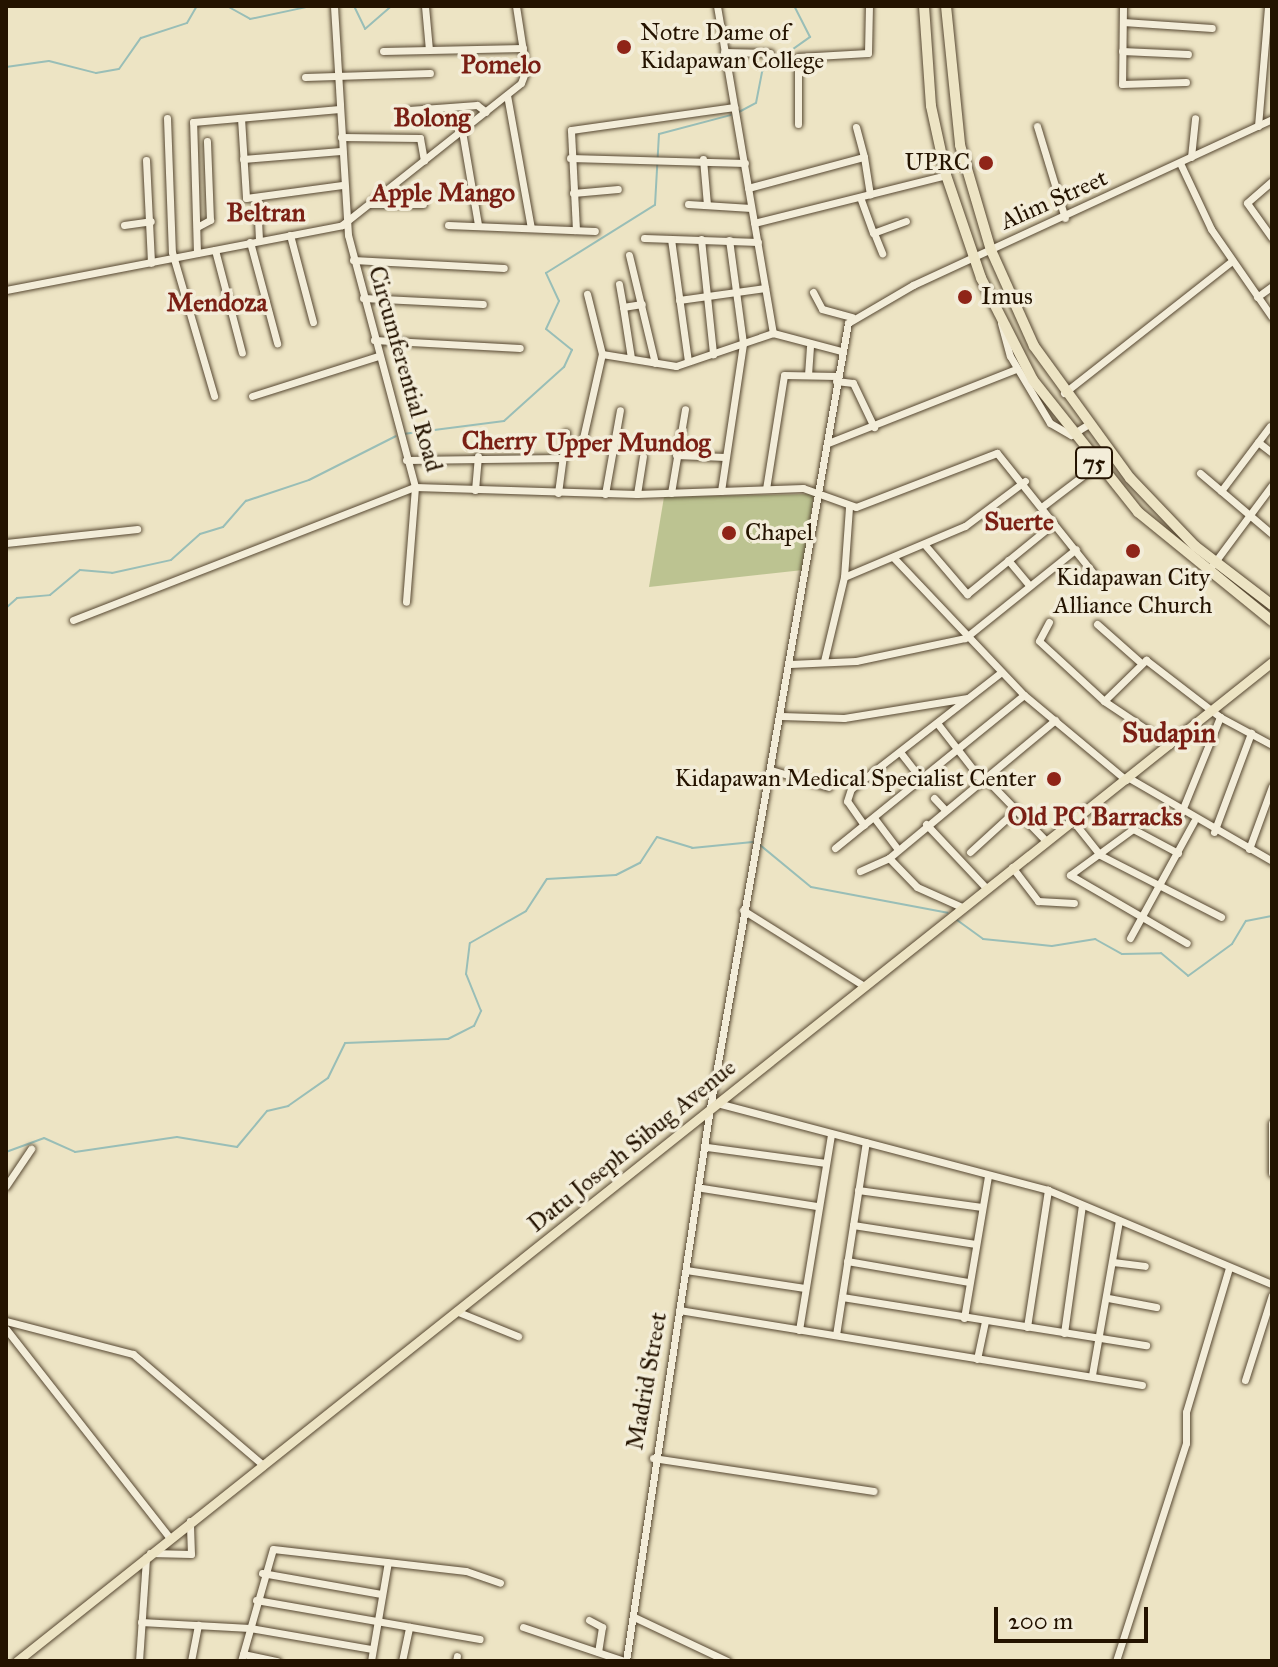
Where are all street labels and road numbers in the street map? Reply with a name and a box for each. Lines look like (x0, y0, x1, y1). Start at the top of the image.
street label: Alim Street (996, 164, 1112, 236)
street label: Circumferential Road (362, 263, 448, 475)
road number: 75 (1074, 445, 1114, 481)
street label: Datu Joseph Sibug Avenue (522, 1053, 742, 1239)
street label: Madrid Street (621, 1310, 673, 1452)

